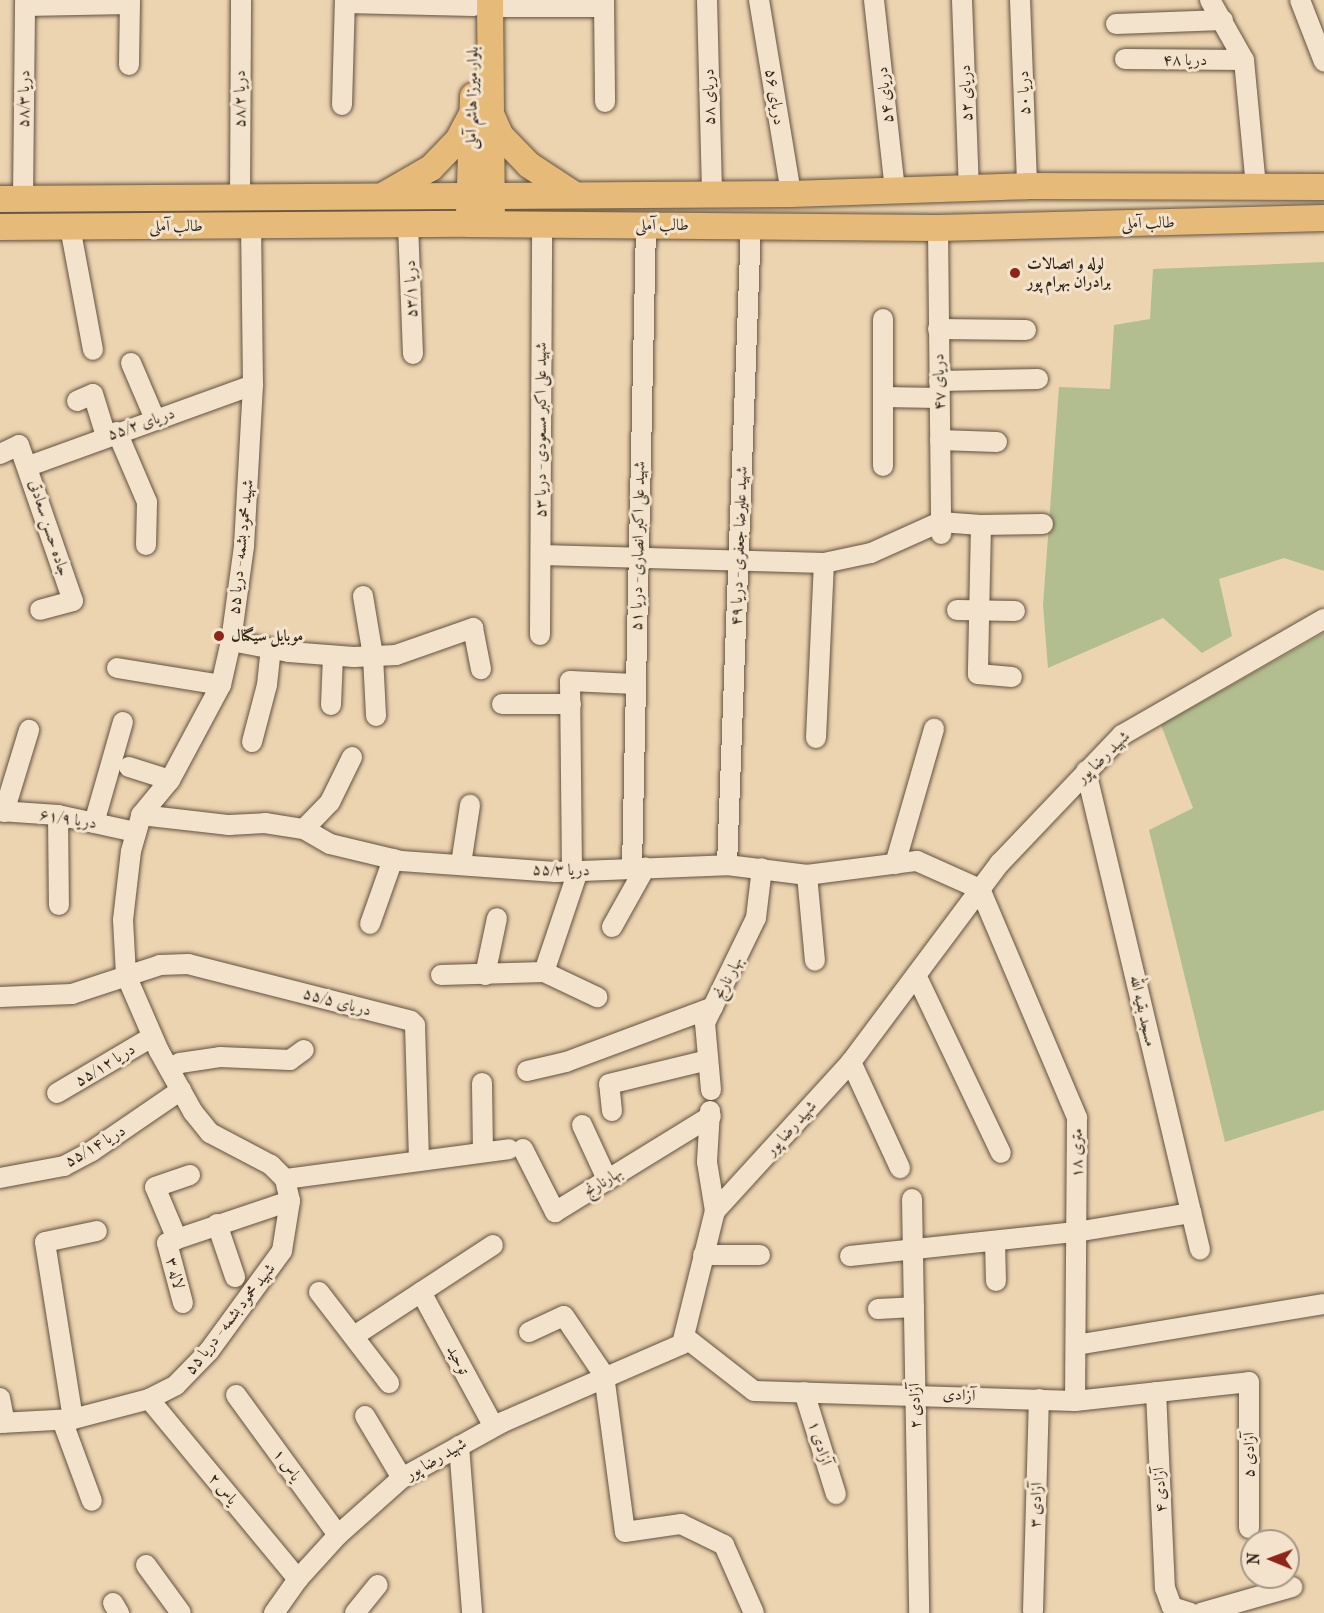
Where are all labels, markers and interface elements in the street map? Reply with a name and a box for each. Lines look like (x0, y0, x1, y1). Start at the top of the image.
street label: بلوار میرزا هاشم آملی (462, 46, 482, 150)
street label: دریا ۴۸ (1163, 50, 1207, 70)
street label: دریای ۵۲ (955, 64, 977, 122)
street label: دریای ۵۴ (872, 66, 898, 124)
street label: دریای ۵۶ (761, 68, 789, 126)
street label: دریای ۵۸ (699, 69, 719, 125)
street label: دریا ۵۸/۳ (14, 70, 34, 128)
street label: دریا ۵۸/۲ (230, 70, 250, 128)
street label: دریا ۵۰ (1014, 70, 1034, 116)
street label: طالب آملی (1121, 213, 1175, 233)
street label: طالب آملی (635, 215, 689, 235)
street label: طالب آملی (149, 216, 203, 236)
place label: لوله و اتصالات برادران بهرام پور (1027, 254, 1111, 292)
street label: دریا ۵۳/۱ (400, 260, 422, 318)
marker: لوله و اتصالات برادران بهرام پور (1008, 266, 1022, 280)
street label: شهید علی اکبر مسعودی - دریا ۵۳ (531, 342, 551, 518)
street label: دریای ۴۷ (929, 354, 949, 410)
street label: دریای ۵۵/۲ (105, 404, 177, 444)
street label: شهید علی اکبر انصاری - دریا ۵۱ (627, 461, 649, 631)
street label: شهید علیرضا جعفری - دریا ۴۹ (727, 466, 751, 626)
street label: جاده حسن سعادتی (24, 477, 74, 579)
street label: شهید محمود بشمه - دریا ۵۵ (224, 478, 258, 616)
place label: موبایل سیگنال (231, 626, 303, 646)
marker: موبایل سیگنال (212, 629, 226, 643)
street label: شهید رضا پور (1072, 727, 1134, 787)
street label: دریا ۶۱/۹ (38, 805, 98, 833)
street label: دریا ۵۵/۳ (532, 860, 590, 880)
street label: بهار نارنج (709, 953, 747, 1003)
street label: مسجد بقیه الله (1125, 973, 1161, 1049)
street label: دریای ۵۵/۵ (301, 984, 373, 1020)
street label: دریا ۵۵/۱۲ (71, 1040, 139, 1090)
street label: شهید رضا پور (761, 1097, 821, 1159)
street label: دریا ۵۵/۱۴ (61, 1121, 129, 1171)
street label: ۱۸ متری (1067, 1128, 1087, 1178)
street label: بهارنارنج (580, 1163, 626, 1201)
street label: لاله ۳ (162, 1255, 188, 1291)
street label: شهید محمود بشمه - دریا ۵۵ (181, 1260, 279, 1378)
street label: توحید (442, 1342, 474, 1378)
street label: آزادی ۲ (905, 1383, 925, 1429)
street label: آزادی (942, 1385, 976, 1405)
street label: آزادی ۱ (804, 1418, 836, 1468)
street label: آزادی ۵ (1239, 1432, 1259, 1478)
street label: شهید رضا پور (402, 1434, 470, 1484)
street label: یاس ۱ (269, 1445, 305, 1485)
street label: آزادی ۴ (1149, 1467, 1171, 1513)
street label: یاس ۲ (204, 1469, 242, 1509)
street label: آزادی ۳ (1026, 1482, 1046, 1528)
north arrow (1240, 1529, 1300, 1589)
text: N (1244, 1552, 1263, 1565)

